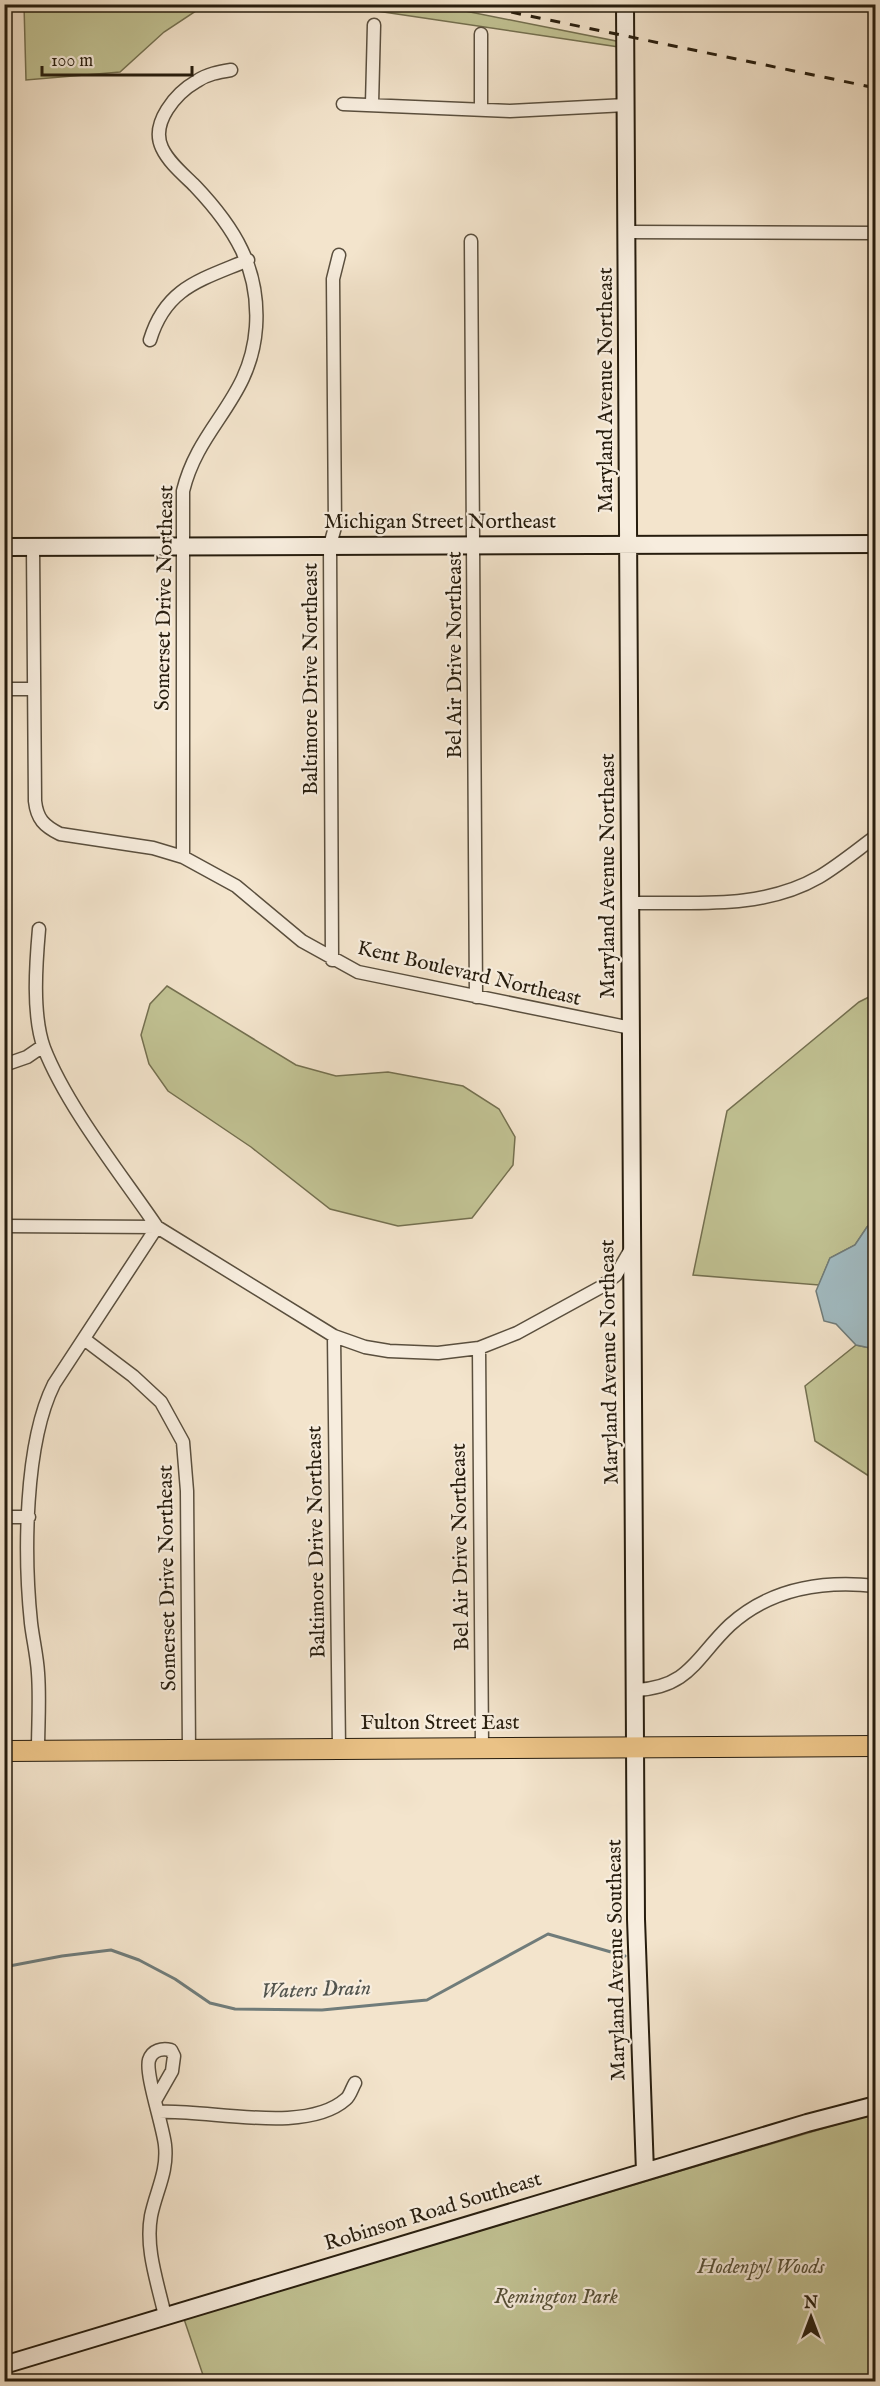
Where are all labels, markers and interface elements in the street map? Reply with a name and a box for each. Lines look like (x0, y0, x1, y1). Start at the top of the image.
scale bar (42, 39, 192, 77)
text: 100 m (51, 50, 93, 73)
street label: Maryland Avenue Northeast (593, 267, 620, 513)
street label: Somerset Drive Northeast (150, 485, 180, 711)
street label: Michigan Street Northeast (324, 509, 556, 536)
street label: Bel Air Drive Northeast (442, 551, 469, 759)
street label: Baltimore Drive Northeast (298, 563, 325, 795)
street label: Maryland Avenue Northeast (595, 753, 622, 999)
street label: Kent Boulevard Northeast (354, 935, 584, 1013)
street label: Maryland Avenue Northeast (594, 1239, 626, 1485)
street label: Baltimore Drive Northeast (301, 1426, 333, 1658)
street label: Bel Air Drive Northeast (446, 1443, 476, 1651)
street label: Somerset Drive Northeast (153, 1465, 183, 1691)
street label: Fulton Street East (361, 1710, 520, 1737)
street label: Maryland Avenue Southeast (601, 1839, 633, 2081)
water label: Waters Drain (260, 1974, 372, 2006)
street label: Robinson Road Southeast (321, 2166, 545, 2258)
park label: Hodenpyl Woods (697, 2254, 825, 2281)
park label: Remington Park (494, 2284, 618, 2311)
north arrow (781, 2287, 841, 2347)
text: N (803, 2294, 818, 2314)

